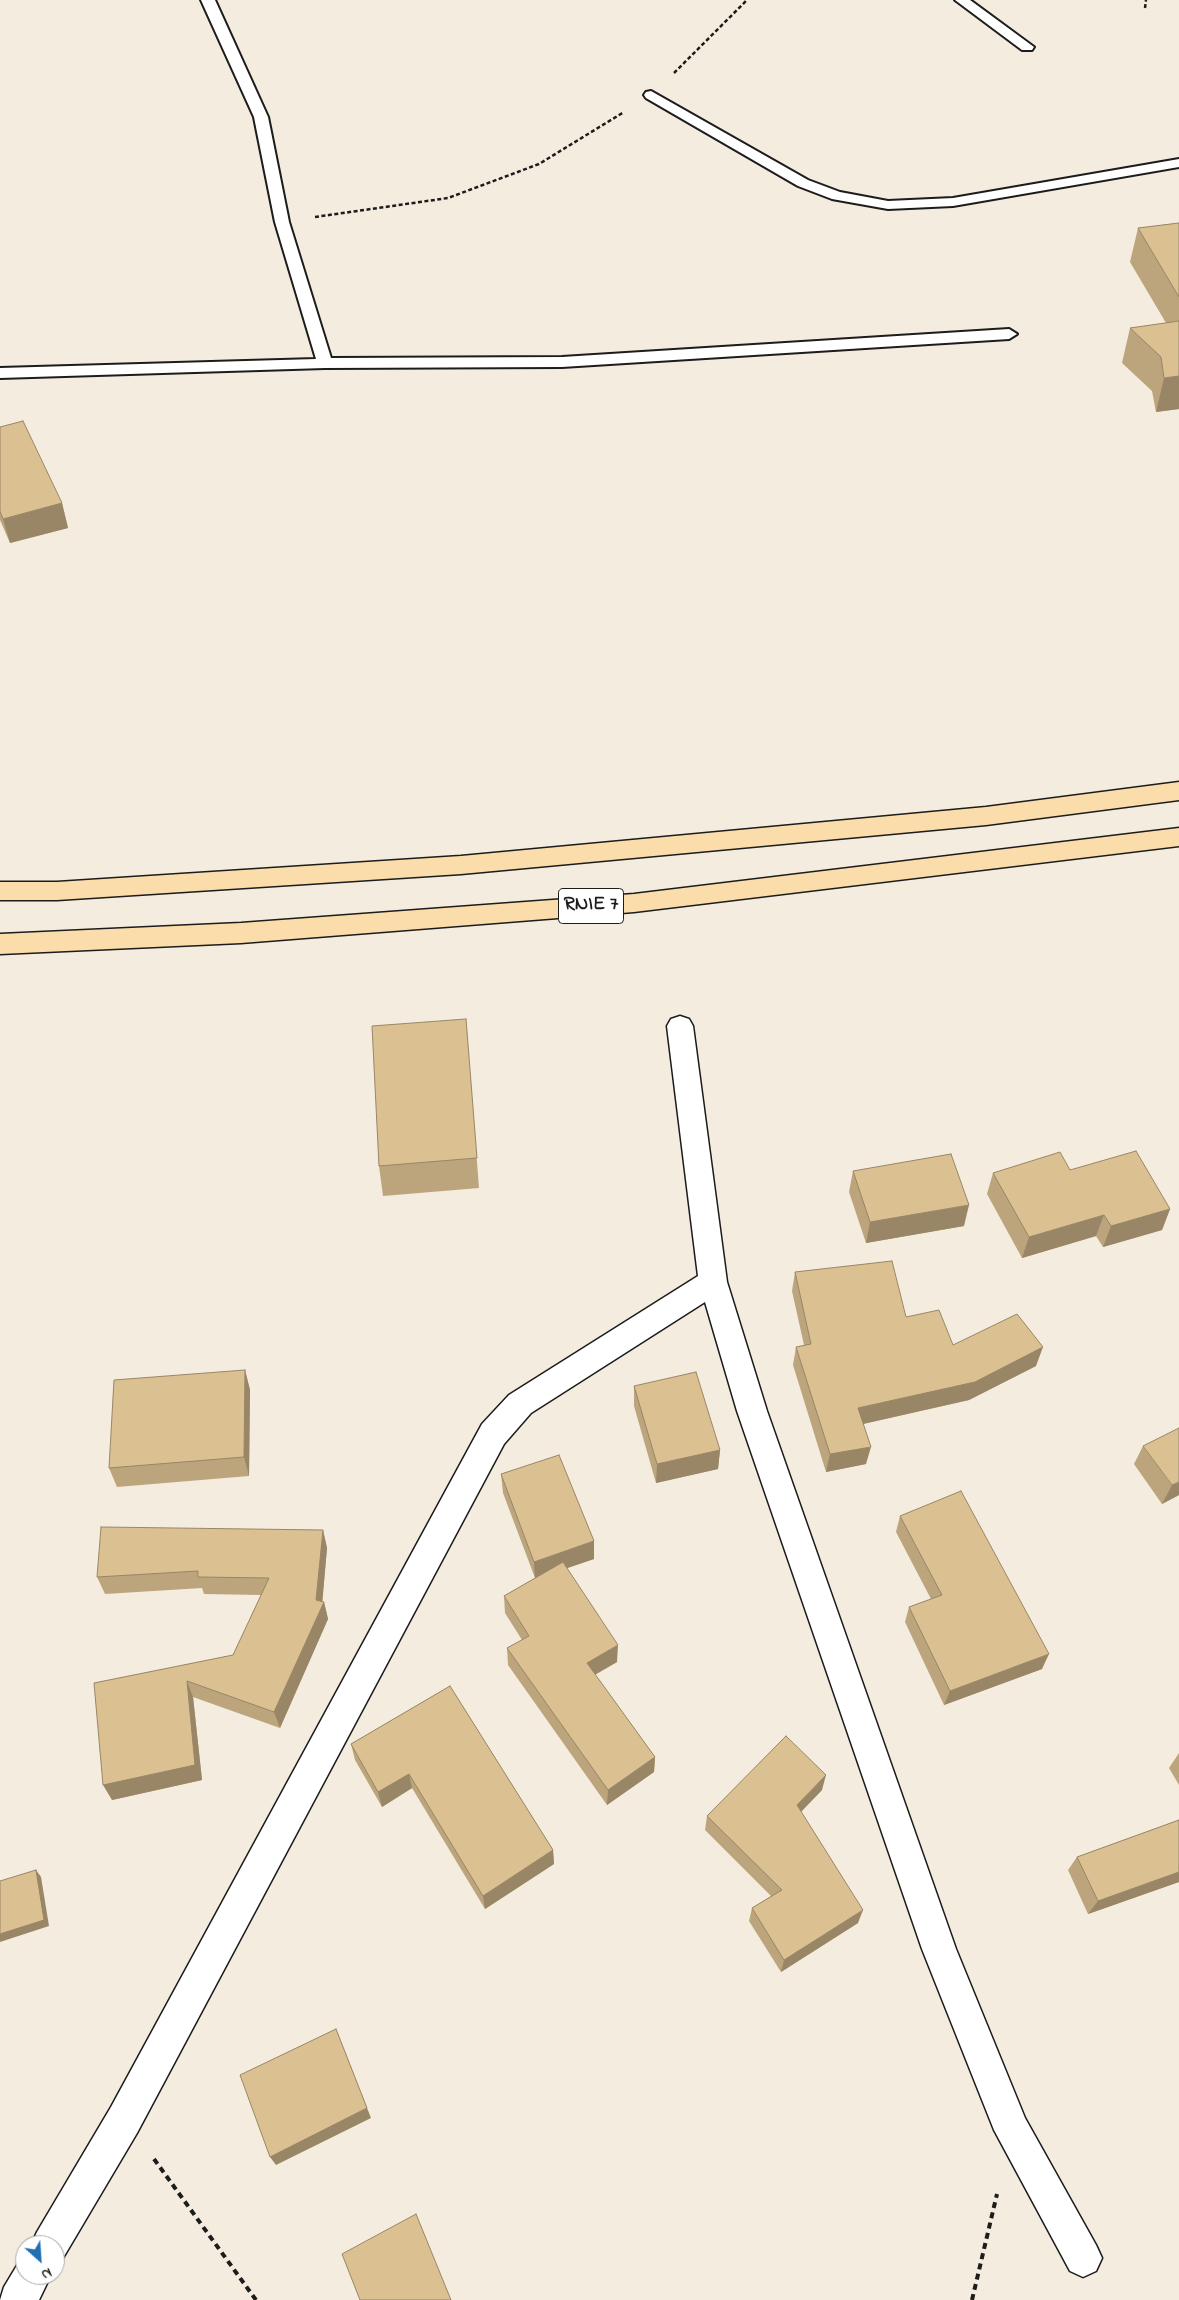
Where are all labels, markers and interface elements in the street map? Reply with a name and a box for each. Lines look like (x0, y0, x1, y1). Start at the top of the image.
road number: RNIE 7 (558, 888, 624, 924)
north arrow (15, 2235, 65, 2285)
text: N (38, 2262, 55, 2285)

